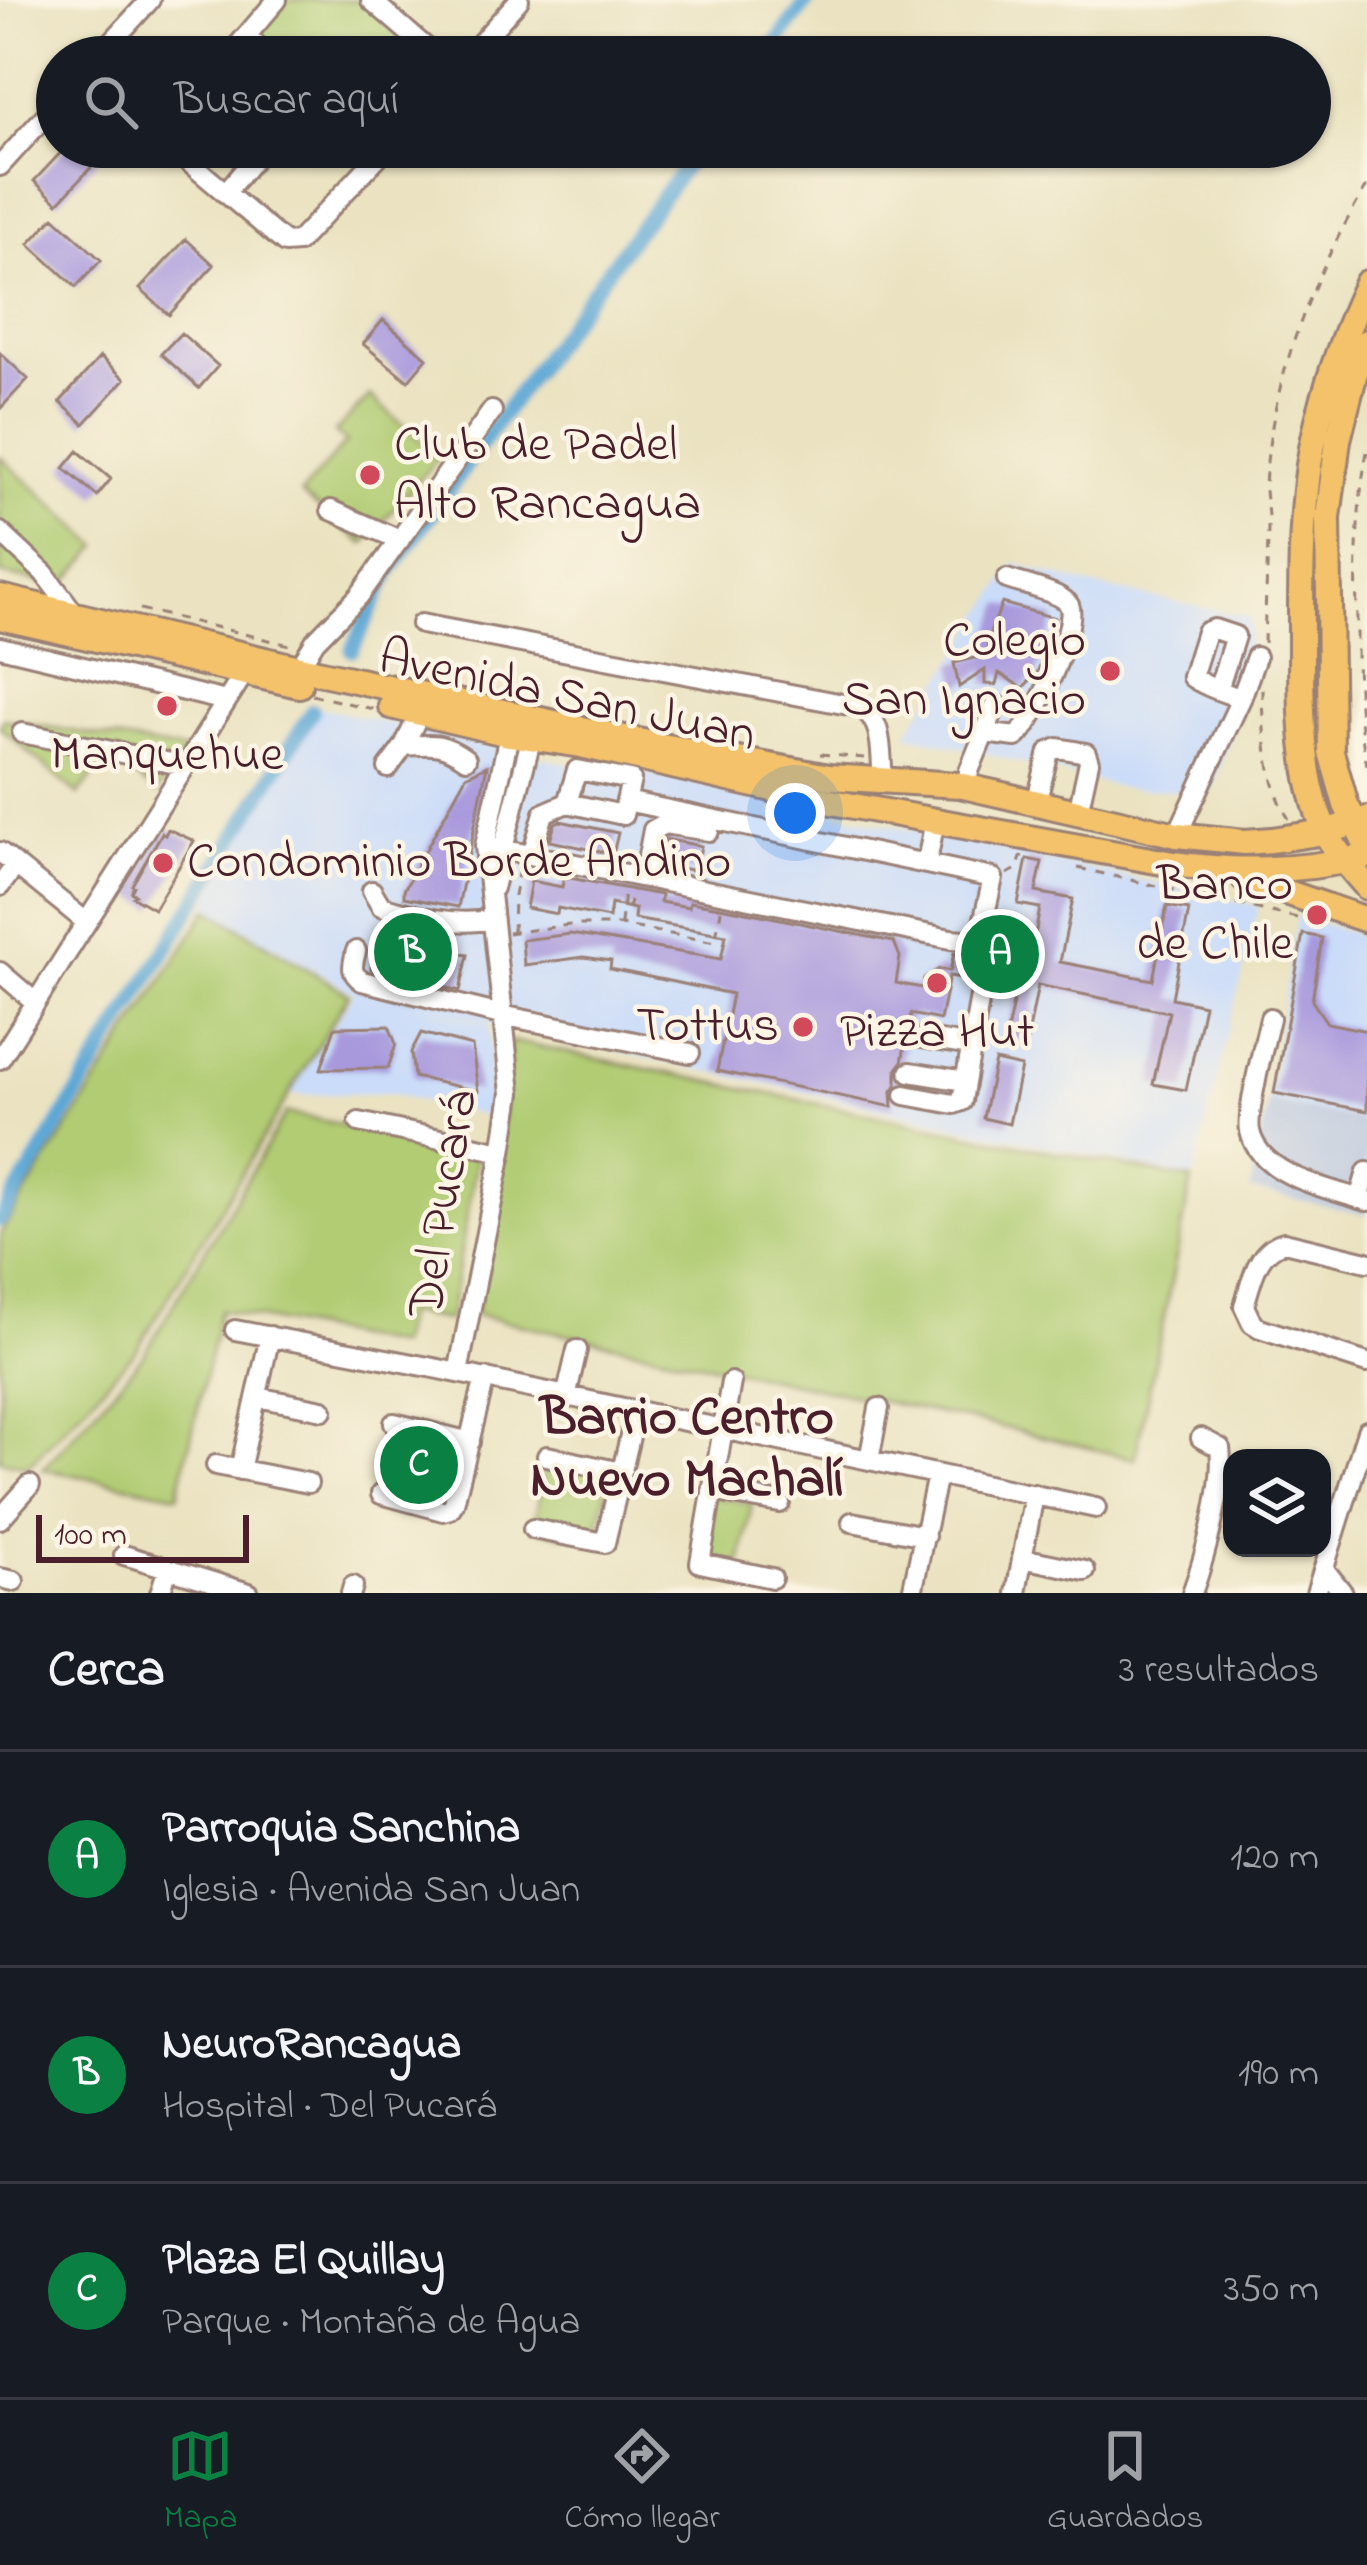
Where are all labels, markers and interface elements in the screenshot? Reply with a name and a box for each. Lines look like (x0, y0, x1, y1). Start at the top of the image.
search box (36, 36, 1331, 168)
icon: search (78, 69, 144, 135)
text: Buscar aquí (174, 69, 399, 135)
place label: Club de Padel Alto Rancagua (394, 409, 701, 543)
marker: Club de Padel Alto Rancagua (357, 462, 383, 488)
place label: Colegio San Ignacio (842, 605, 1086, 739)
street label: Avenida San Juan (372, 621, 762, 775)
marker: Colegio San Ignacio (1097, 658, 1123, 684)
marker: Manquehue (154, 693, 180, 719)
place label: Manquehue (51, 719, 284, 794)
your location (765, 783, 825, 843)
place label: Condominio Borde Andino (187, 826, 731, 901)
place label: Banco de Chile (1136, 849, 1293, 983)
marker: Condominio Borde Andino (150, 850, 176, 876)
marker: Banco de Chile (1304, 902, 1330, 928)
pin: B (374, 907, 452, 997)
pin: A (961, 909, 1039, 999)
marker: Pizza Hut (924, 970, 950, 996)
place label: Tottus (636, 990, 779, 1065)
place label: Pizza Hut (840, 996, 1034, 1071)
marker: Tottus (790, 1014, 816, 1040)
street label: Del Pucará (390, 1085, 500, 1325)
district label: Barrio Centro Nuevo Machalí (530, 1381, 844, 1521)
pin: C (380, 1420, 458, 1510)
map controls (1223, 1449, 1331, 1557)
button: layers (1223, 1449, 1331, 1557)
scale bar (36, 1509, 249, 1562)
text: 100 m (54, 1512, 127, 1560)
text: Cerca (48, 1634, 165, 1709)
text: 3 resultados (1119, 1643, 1319, 1700)
text: Parroquia Sanchina (162, 1797, 520, 1863)
text: A (75, 1830, 99, 1887)
text: 120 m (1230, 1830, 1319, 1887)
text: Iglesia · Avenida San Juan (162, 1863, 580, 1920)
text: NeuroRancagua (162, 2013, 461, 2079)
text: B (74, 2046, 100, 2103)
text: 190 m (1238, 2046, 1319, 2103)
text: Hospital · Del Pucará (162, 2079, 497, 2136)
text: Plaza El Quillay (162, 2229, 445, 2295)
text: C (76, 2262, 98, 2319)
text: 350 m (1224, 2262, 1319, 2319)
text: Parque · Montaña de Agua (162, 2295, 580, 2352)
tab: Mapa (164, 2423, 237, 2543)
tab: Cómo llegar (565, 2423, 720, 2543)
tab: Guardados (1047, 2423, 1203, 2543)

